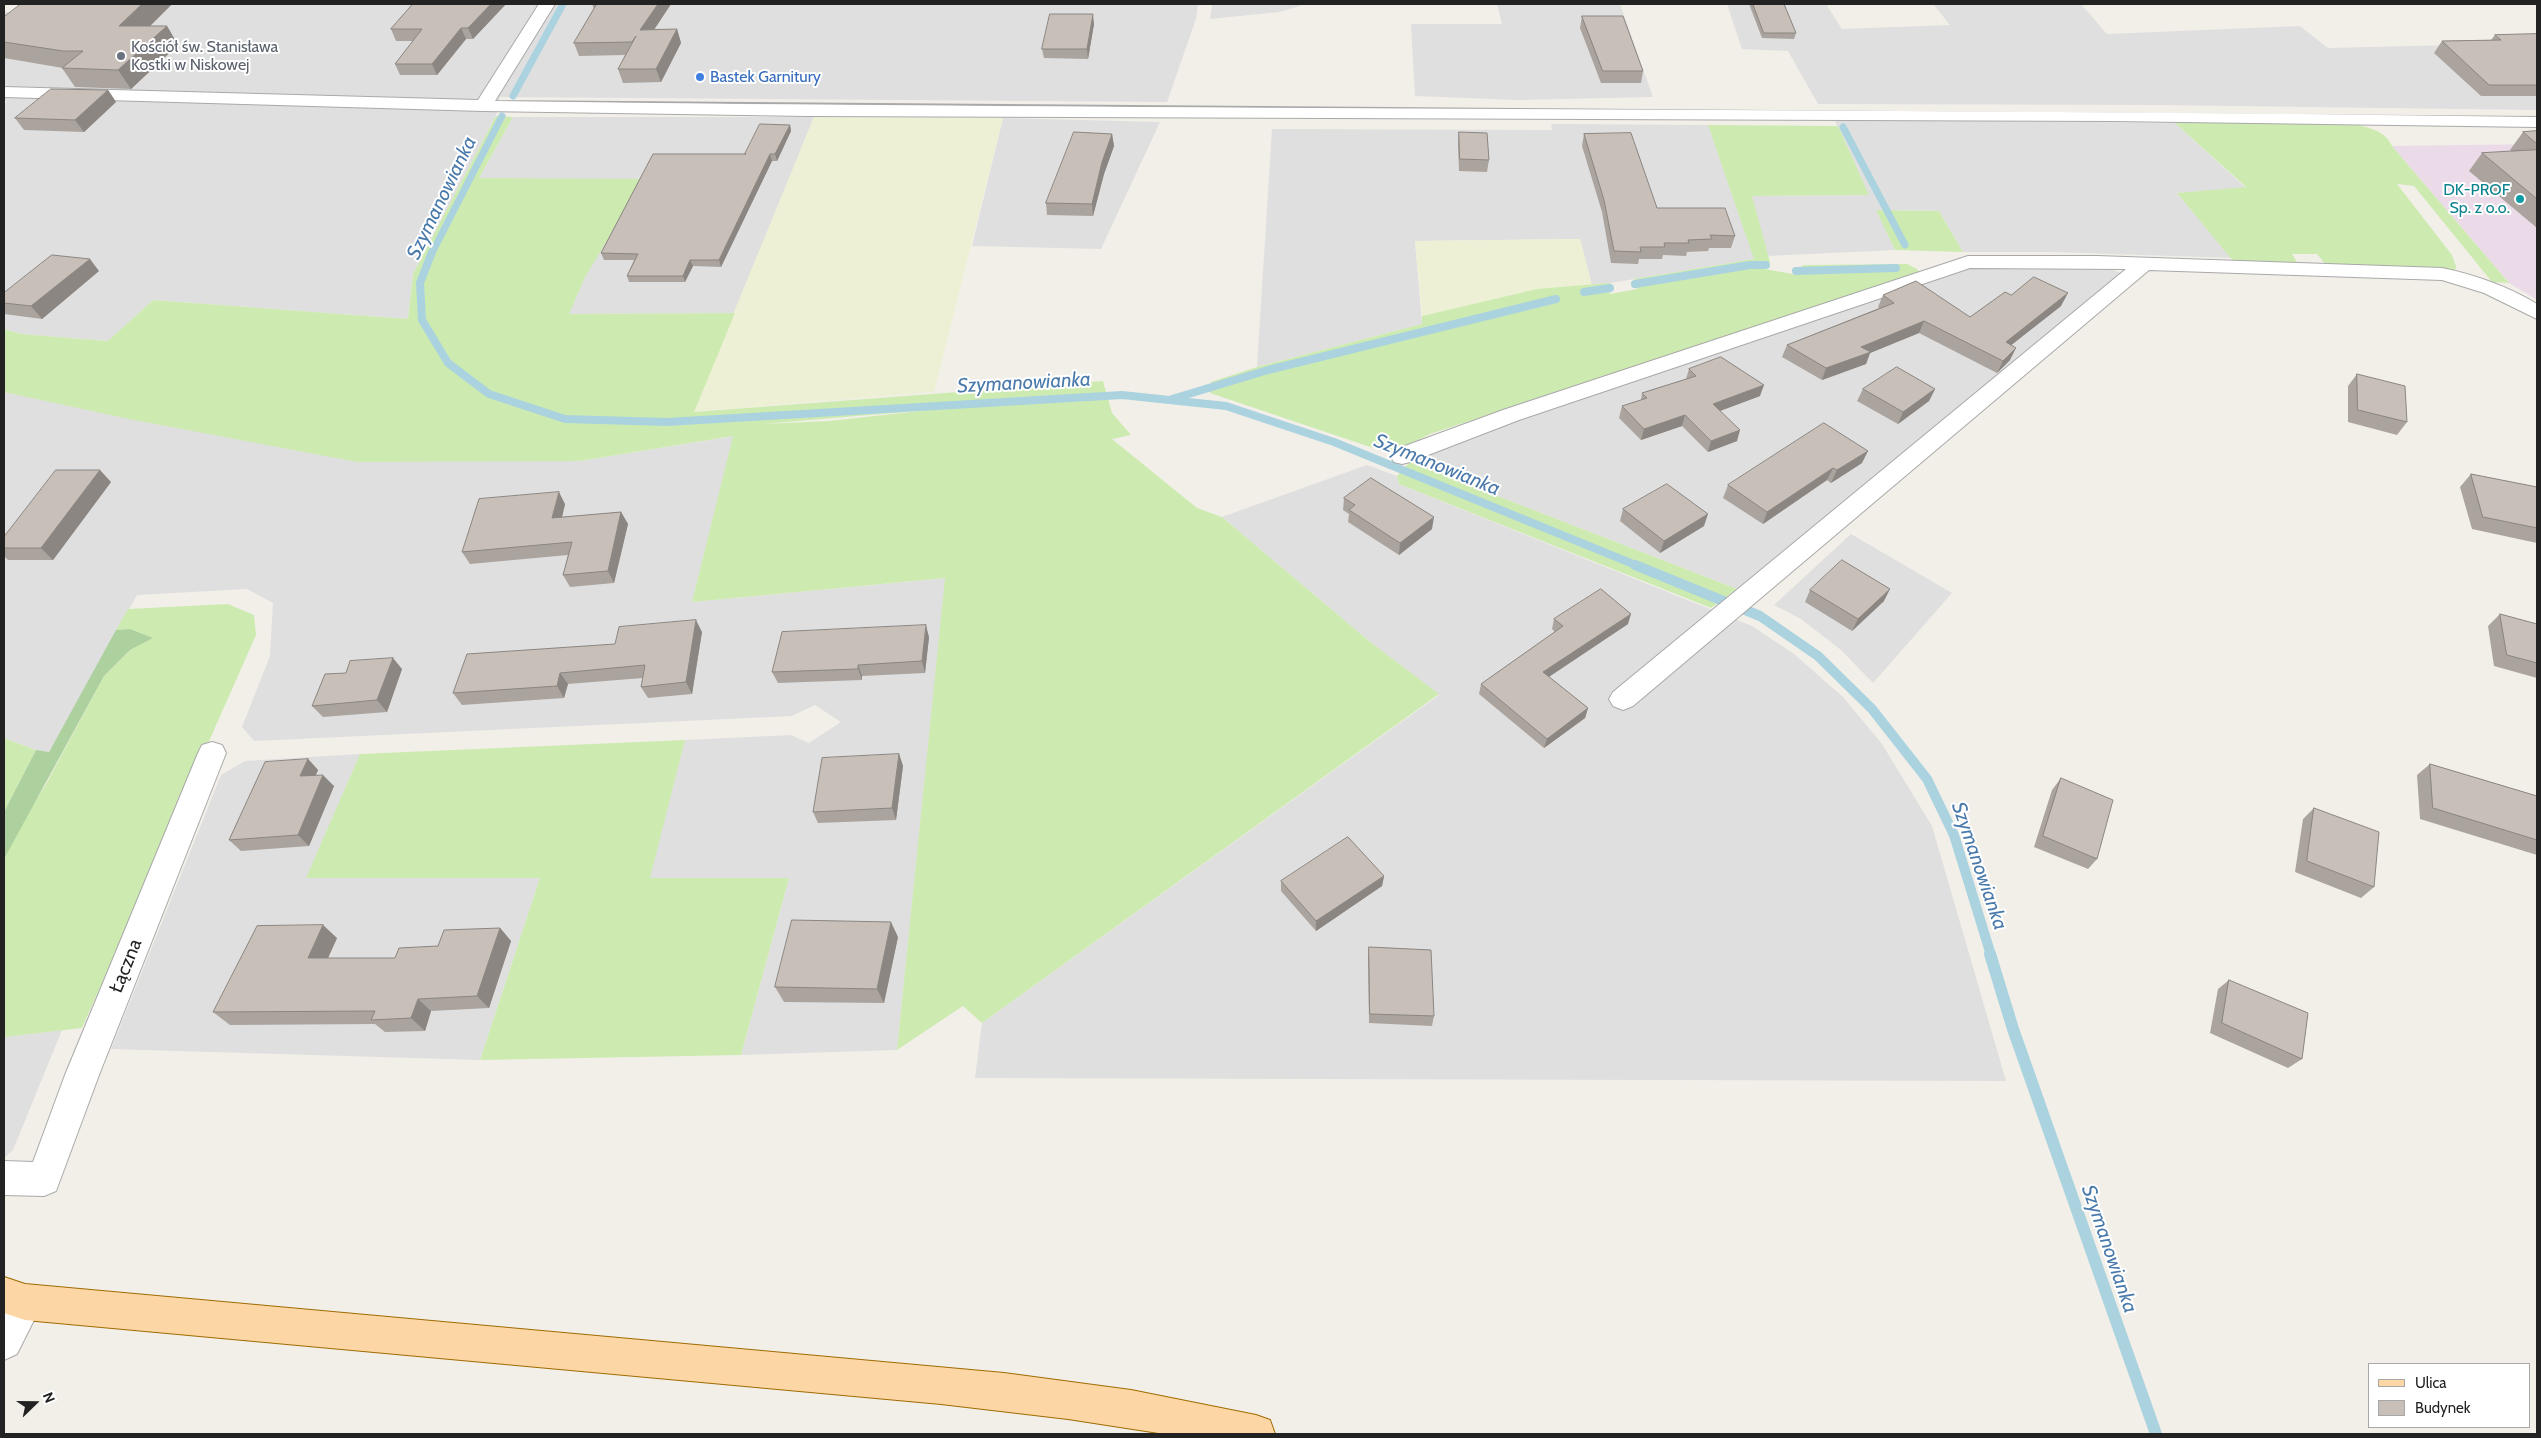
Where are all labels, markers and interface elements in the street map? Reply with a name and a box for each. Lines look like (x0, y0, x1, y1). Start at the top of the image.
place label: Kościół św. Stanisława Kostki w Niskowej (131, 37, 278, 75)
marker: Kościół św. Stanisława Kostki w Niskowej (115, 50, 127, 62)
place label: Bastek Garnitury (710, 67, 821, 87)
marker: Bastek Garnitury (694, 71, 706, 83)
water label: Szymanowianka (402, 133, 482, 263)
place label: DK-PROF Sp. z o.o. (2443, 180, 2510, 218)
marker: DK-PROF Sp. z o.o. (2514, 193, 2526, 205)
water label: Szymanowianka (957, 368, 1091, 398)
water label: Szymanowianka (1371, 429, 1503, 501)
water label: Szymanowianka (1946, 799, 2012, 933)
street label: Łączna (105, 936, 147, 996)
water label: Szymanowianka (2076, 1182, 2142, 1316)
legend (2368, 1363, 2531, 1428)
text: Ulica (2415, 1374, 2446, 1392)
north arrow (10, 1378, 60, 1428)
text: N (39, 1389, 59, 1405)
text: Budynek (2415, 1399, 2470, 1417)

